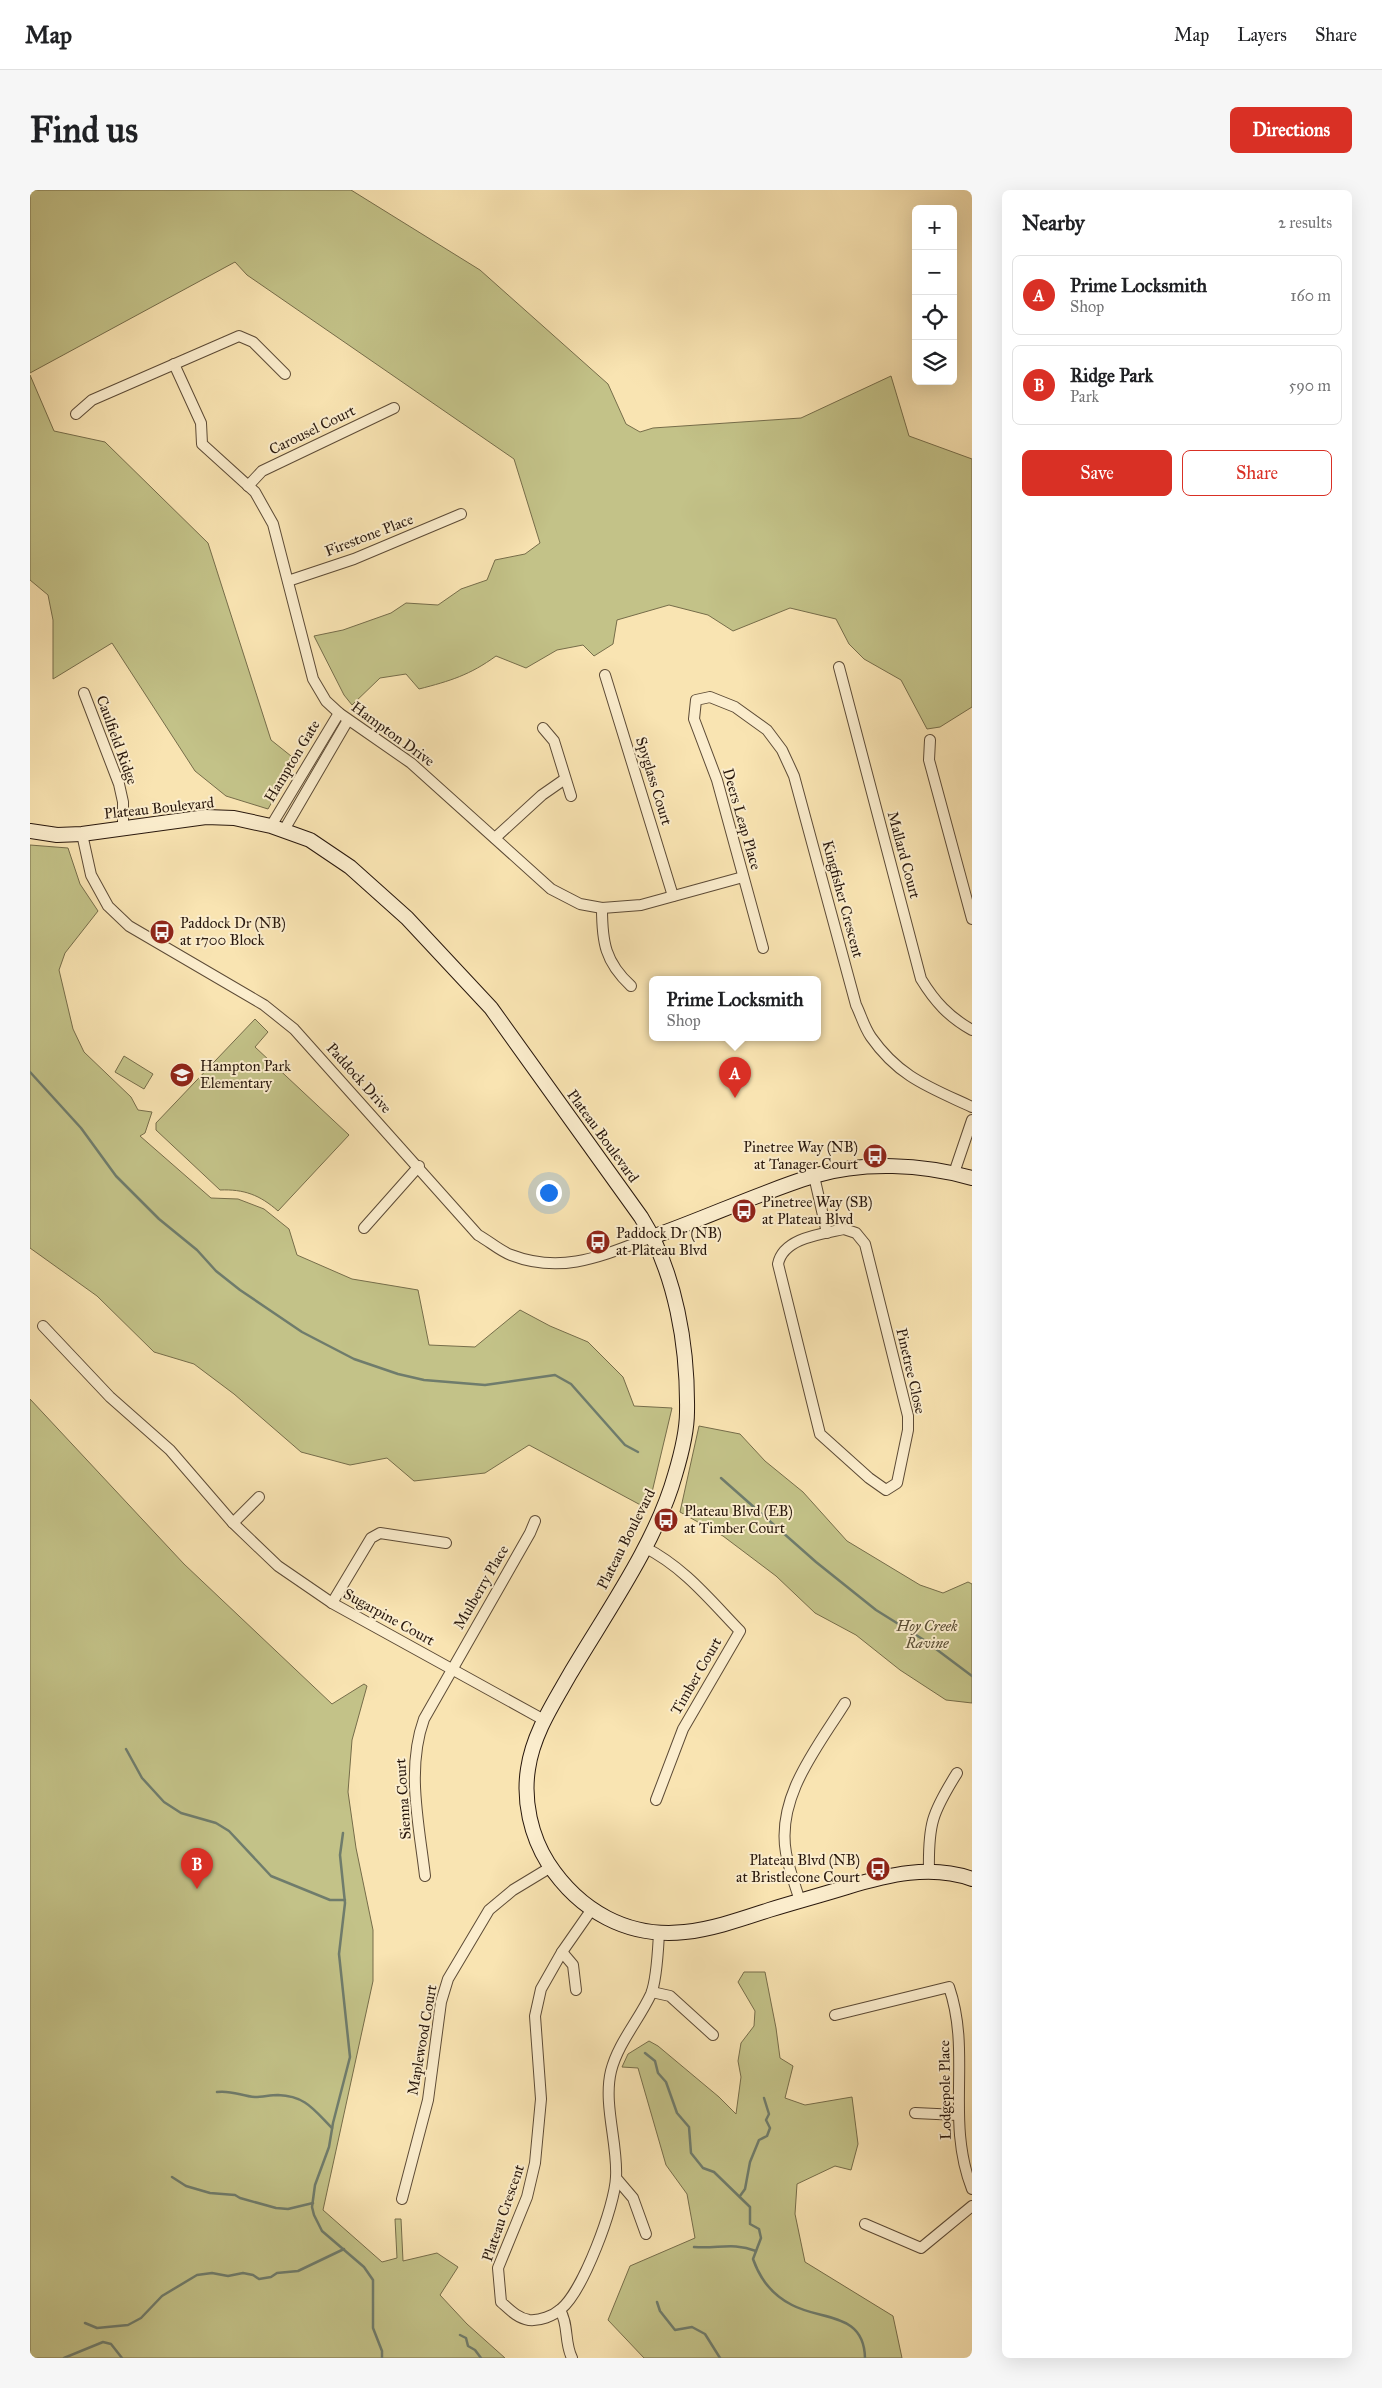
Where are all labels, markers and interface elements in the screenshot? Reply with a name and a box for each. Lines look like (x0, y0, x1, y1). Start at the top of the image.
text: Map (25, 20, 72, 50)
text: Map (1174, 24, 1209, 46)
text: Layers (1237, 24, 1287, 46)
text: Share (1315, 24, 1357, 46)
button: Directions (1230, 107, 1352, 153)
text: Find us (30, 109, 138, 152)
map controls (912, 205, 957, 385)
button: + (912, 205, 957, 250)
text: Nearby (1022, 210, 1085, 236)
text: 2 results (1278, 213, 1332, 232)
button: − (912, 250, 957, 295)
text: Prime Locksmith (1070, 274, 1207, 297)
text: A (1034, 286, 1044, 305)
text: 160 m (1290, 286, 1331, 305)
button: locate (912, 295, 957, 340)
text: Shop (1070, 297, 1104, 316)
button: layers (912, 340, 957, 385)
text: Ridge Park (1070, 364, 1153, 387)
text: B (1034, 376, 1044, 395)
text: 590 m (1289, 376, 1331, 395)
text: Park (1070, 387, 1099, 406)
street label: Carousel Court (266, 401, 359, 459)
button: Save (1022, 450, 1172, 496)
button: Share (1182, 450, 1332, 496)
street label: Firestone Place (322, 510, 416, 560)
street label: Caulfield Ridge (93, 693, 141, 787)
street label: Hampton Drive (348, 698, 438, 770)
street label: Hampton Gate (260, 717, 324, 805)
street label: Spyglass Court (632, 735, 676, 828)
street label: Deers Leap Place (719, 766, 765, 872)
street label: Plateau Boulevard (103, 793, 215, 823)
street label: Mallard Court (884, 809, 924, 901)
street label: Kingfisher Crescent (819, 838, 868, 960)
place label: Paddock Dr (NB) at 1700 Block (180, 914, 286, 949)
bus stop icon: Paddock Dr (NB) at 1700 Block (149, 919, 175, 945)
popup (649, 976, 821, 1041)
text: Prime Locksmith (667, 988, 803, 1011)
text: Shop (667, 1011, 701, 1030)
street label: Paddock Drive (323, 1039, 395, 1117)
place label: Hampton Park Elementary (200, 1057, 291, 1092)
pin: A (719, 1057, 751, 1098)
school or university icon: Hampton Park Elementary (169, 1062, 195, 1088)
street label: Plateau Boulevard (563, 1086, 643, 1186)
place label: Pinetree Way (NB) at Tanager Court (743, 1138, 859, 1173)
bus stop icon: Pinetree Way (NB) at Tanager Court (862, 1143, 888, 1169)
your location (536, 1180, 562, 1206)
place label: Pinetree Way (SB) at Plateau Blvd (762, 1193, 872, 1228)
bus stop icon: Pinetree Way (SB) at Plateau Blvd (731, 1198, 757, 1224)
place label: Paddock Dr (NB) at Plateau Blvd (616, 1224, 722, 1259)
bus stop icon: Paddock Dr (NB) at Plateau Blvd (585, 1229, 611, 1255)
street label: Pinetree Close (892, 1326, 930, 1416)
street label: Plateau Boulevard (593, 1485, 659, 1592)
place label: Plateau Blvd (EB) at Timber Court (684, 1502, 793, 1537)
bus stop icon: Plateau Blvd (EB) at Timber Court (653, 1507, 679, 1533)
street label: Mulberry Place (450, 1542, 512, 1632)
street label: Sugarpine Court (340, 1584, 438, 1650)
park label: Hoy Creek Ravine (895, 1617, 958, 1652)
street label: Timber Court (667, 1634, 726, 1718)
street label: Sienna Court (391, 1757, 415, 1840)
pin: B (181, 1848, 213, 1889)
place label: Plateau Blvd (NB) at Bristlecone Court (736, 1851, 861, 1886)
bus stop icon: Plateau Blvd (NB) at Bristlecone Court (865, 1856, 891, 1882)
street label: Maplewood Court (403, 1983, 441, 2097)
street label: Lodgepole Place (935, 2040, 955, 2140)
street label: Plateau Crescent (478, 2161, 528, 2264)

